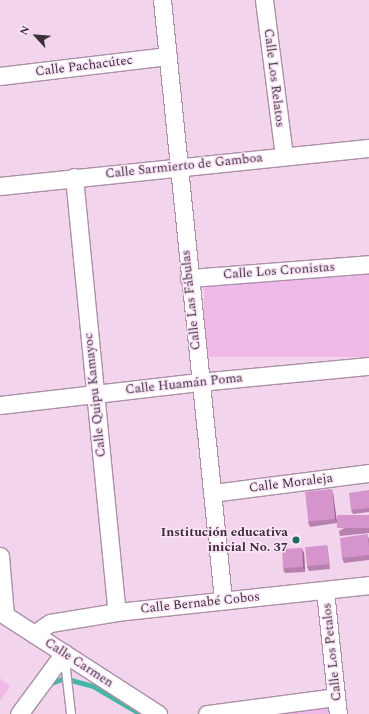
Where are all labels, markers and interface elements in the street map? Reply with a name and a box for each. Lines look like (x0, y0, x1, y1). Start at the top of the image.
north arrow (16, 16, 56, 56)
text: N (15, 23, 34, 38)
street label: Calle Los Relatos (260, 28, 288, 128)
street label: Calle Pachacútec (34, 52, 134, 80)
street label: Calle Sarmierto de Gamboa (105, 150, 263, 182)
street label: Calle Las Fábulas (178, 249, 204, 351)
street label: Calle Los Cronistas (222, 259, 336, 283)
street label: Calle Quipu Kamayoc (81, 332, 109, 458)
street label: Calle Huamán Poma (125, 370, 243, 398)
street label: Calle Moraleja (248, 470, 334, 496)
place label: Institución educativa inicial No. 37 (161, 525, 288, 556)
marker: Institución educativa inicial No. 37 (291, 535, 301, 545)
street label: Calle Bernabé Cobos (139, 589, 261, 617)
street label: Calle Los Petalos (319, 602, 345, 702)
street label: Calle Carmen (42, 635, 116, 691)

